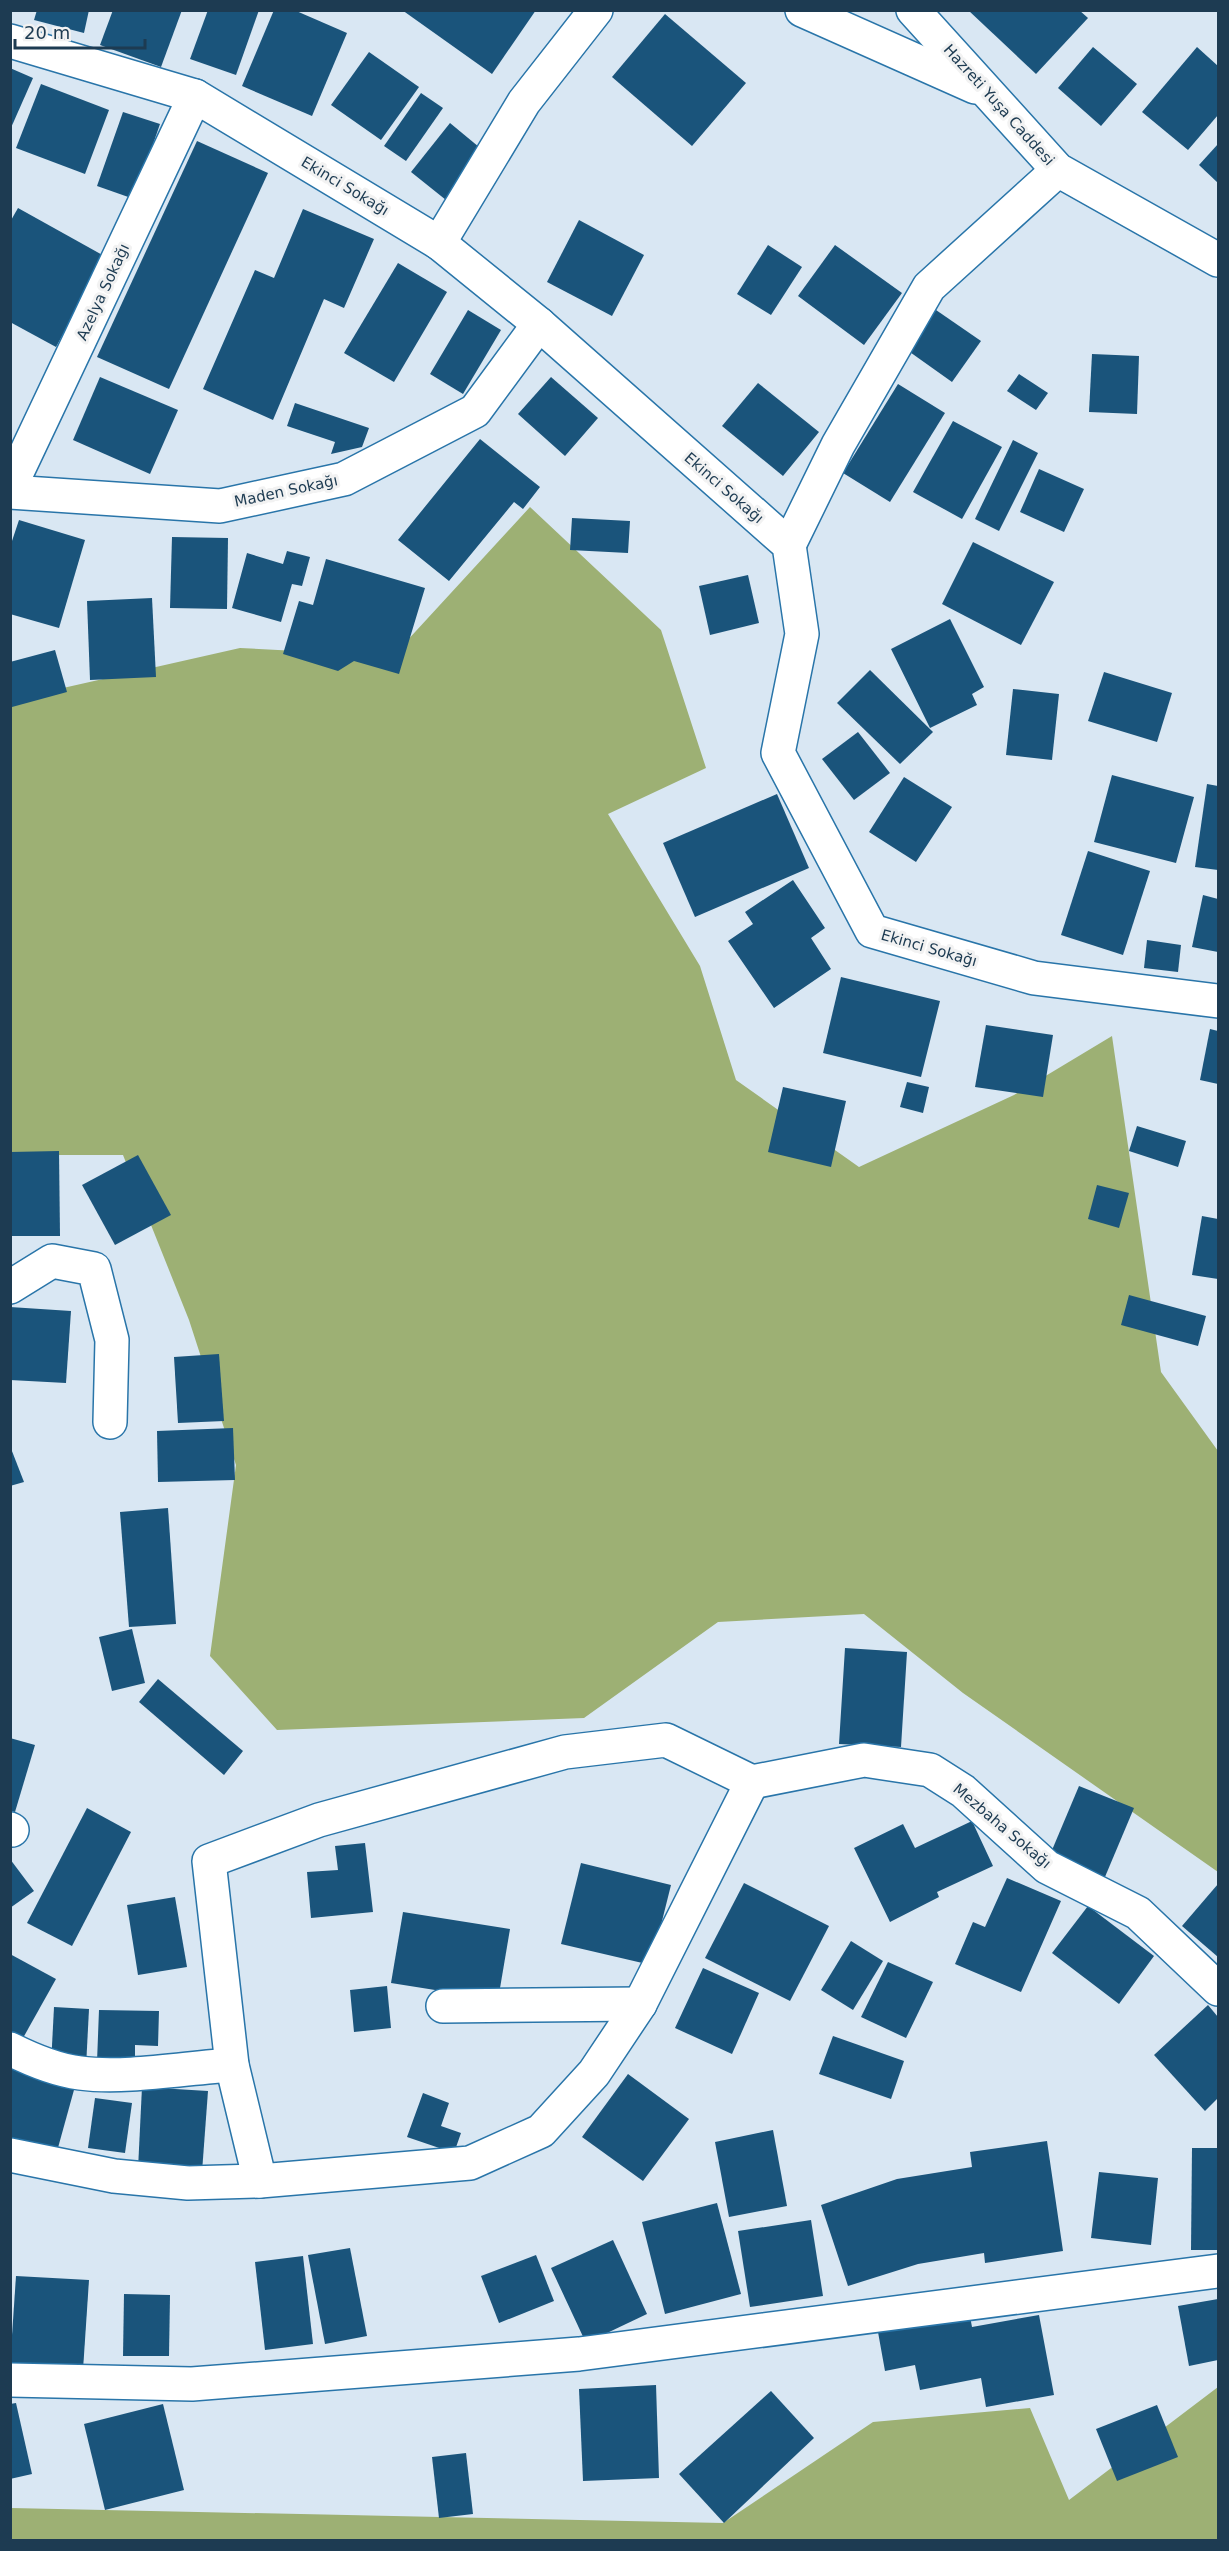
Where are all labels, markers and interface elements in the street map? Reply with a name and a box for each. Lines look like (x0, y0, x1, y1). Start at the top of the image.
scale bar (15, 12, 146, 50)
text: 20 m (24, 22, 70, 43)
street label: Hazreti Yuşa Caddesi (940, 41, 1058, 169)
street label: Ekinci Sokağı (298, 153, 392, 219)
street label: Azelya Sokağı (73, 241, 133, 343)
street label: Ekinci Sokağı (681, 449, 767, 527)
street label: Maden Sokağı (233, 471, 339, 511)
street label: Ekinci Sokağı (879, 926, 979, 970)
street label: Mezbaha Sokağı (949, 1780, 1055, 1872)

